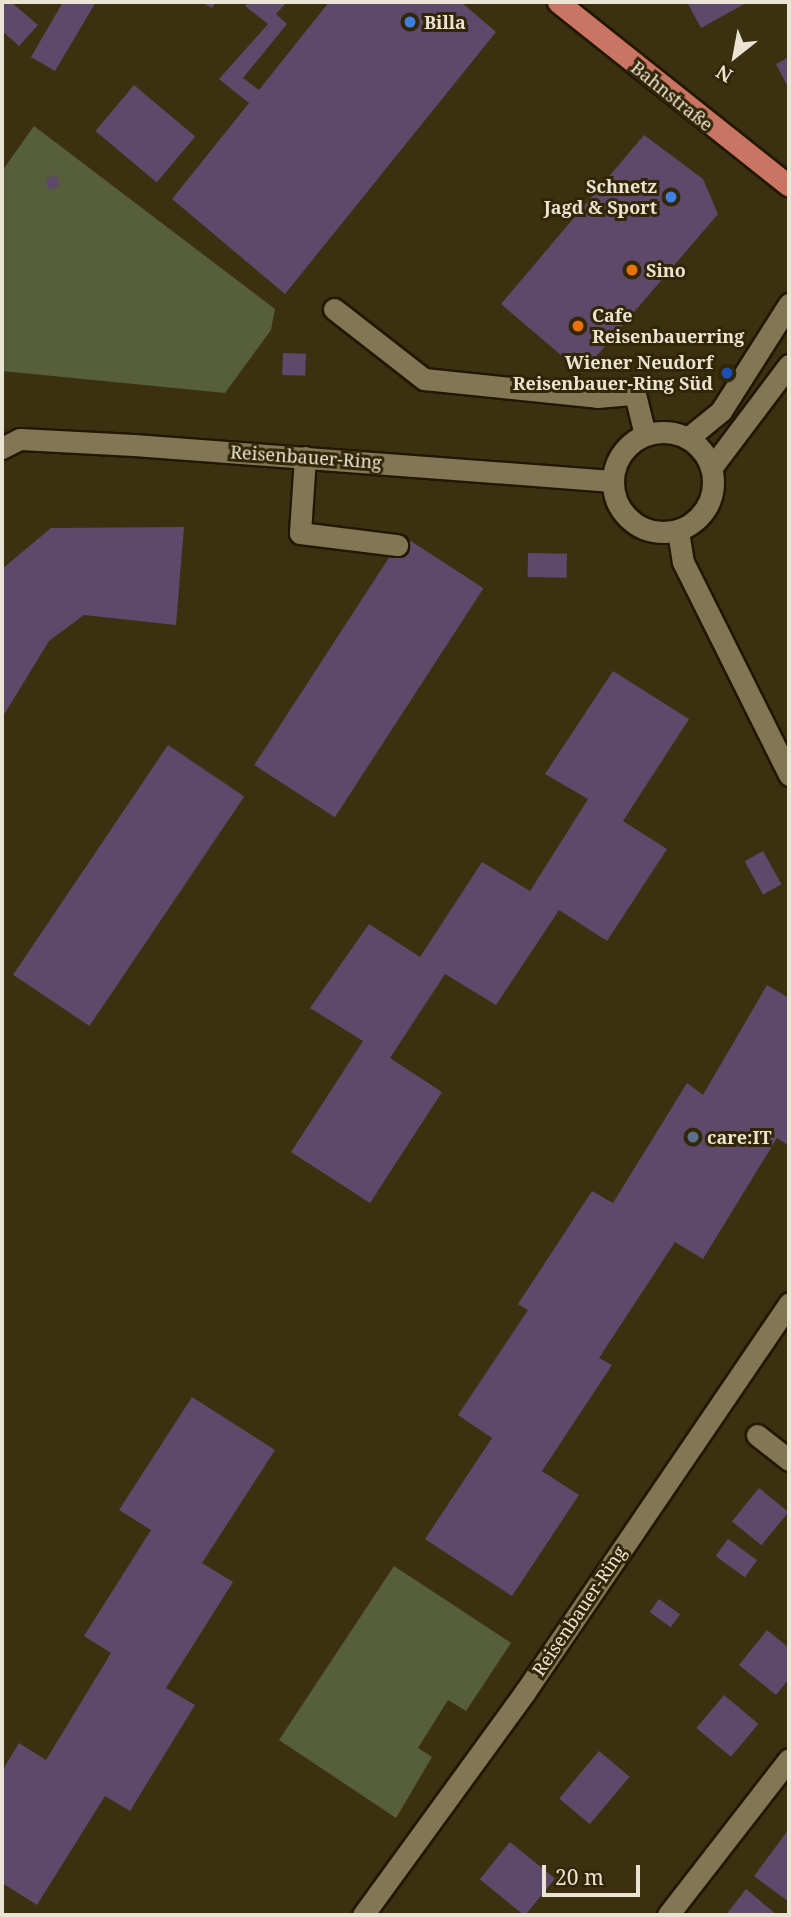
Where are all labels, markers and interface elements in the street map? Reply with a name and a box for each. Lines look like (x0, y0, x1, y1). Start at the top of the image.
place label: Billa (424, 11, 466, 33)
marker: Billa (402, 14, 418, 30)
north arrow (700, 21, 770, 91)
street label: Bahnstraße (627, 56, 717, 136)
text: N (711, 59, 737, 89)
place label: Schnetz Jagd & Sport (544, 176, 657, 218)
marker: Schnetz Jagd & Sport (663, 189, 679, 205)
place label: Sino (646, 259, 686, 281)
marker: Sino (624, 262, 640, 278)
place label: Cafe Reisenbauerring (592, 305, 744, 348)
marker: Cafe Reisenbauerring (570, 318, 586, 334)
place label: Wiener Neudorf Reisenbauer-Ring Süd (513, 352, 713, 394)
marker: Wiener Neudorf Reisenbauer-Ring Süd (719, 365, 735, 381)
street label: Reisenbauer-Ring (230, 441, 382, 473)
place label: care:IT (707, 1126, 771, 1148)
marker: care:IT (685, 1129, 701, 1145)
street label: Reisenbauer-Ring (528, 1542, 630, 1680)
scale bar (546, 1850, 644, 1894)
text: 20 m (555, 1863, 604, 1891)

